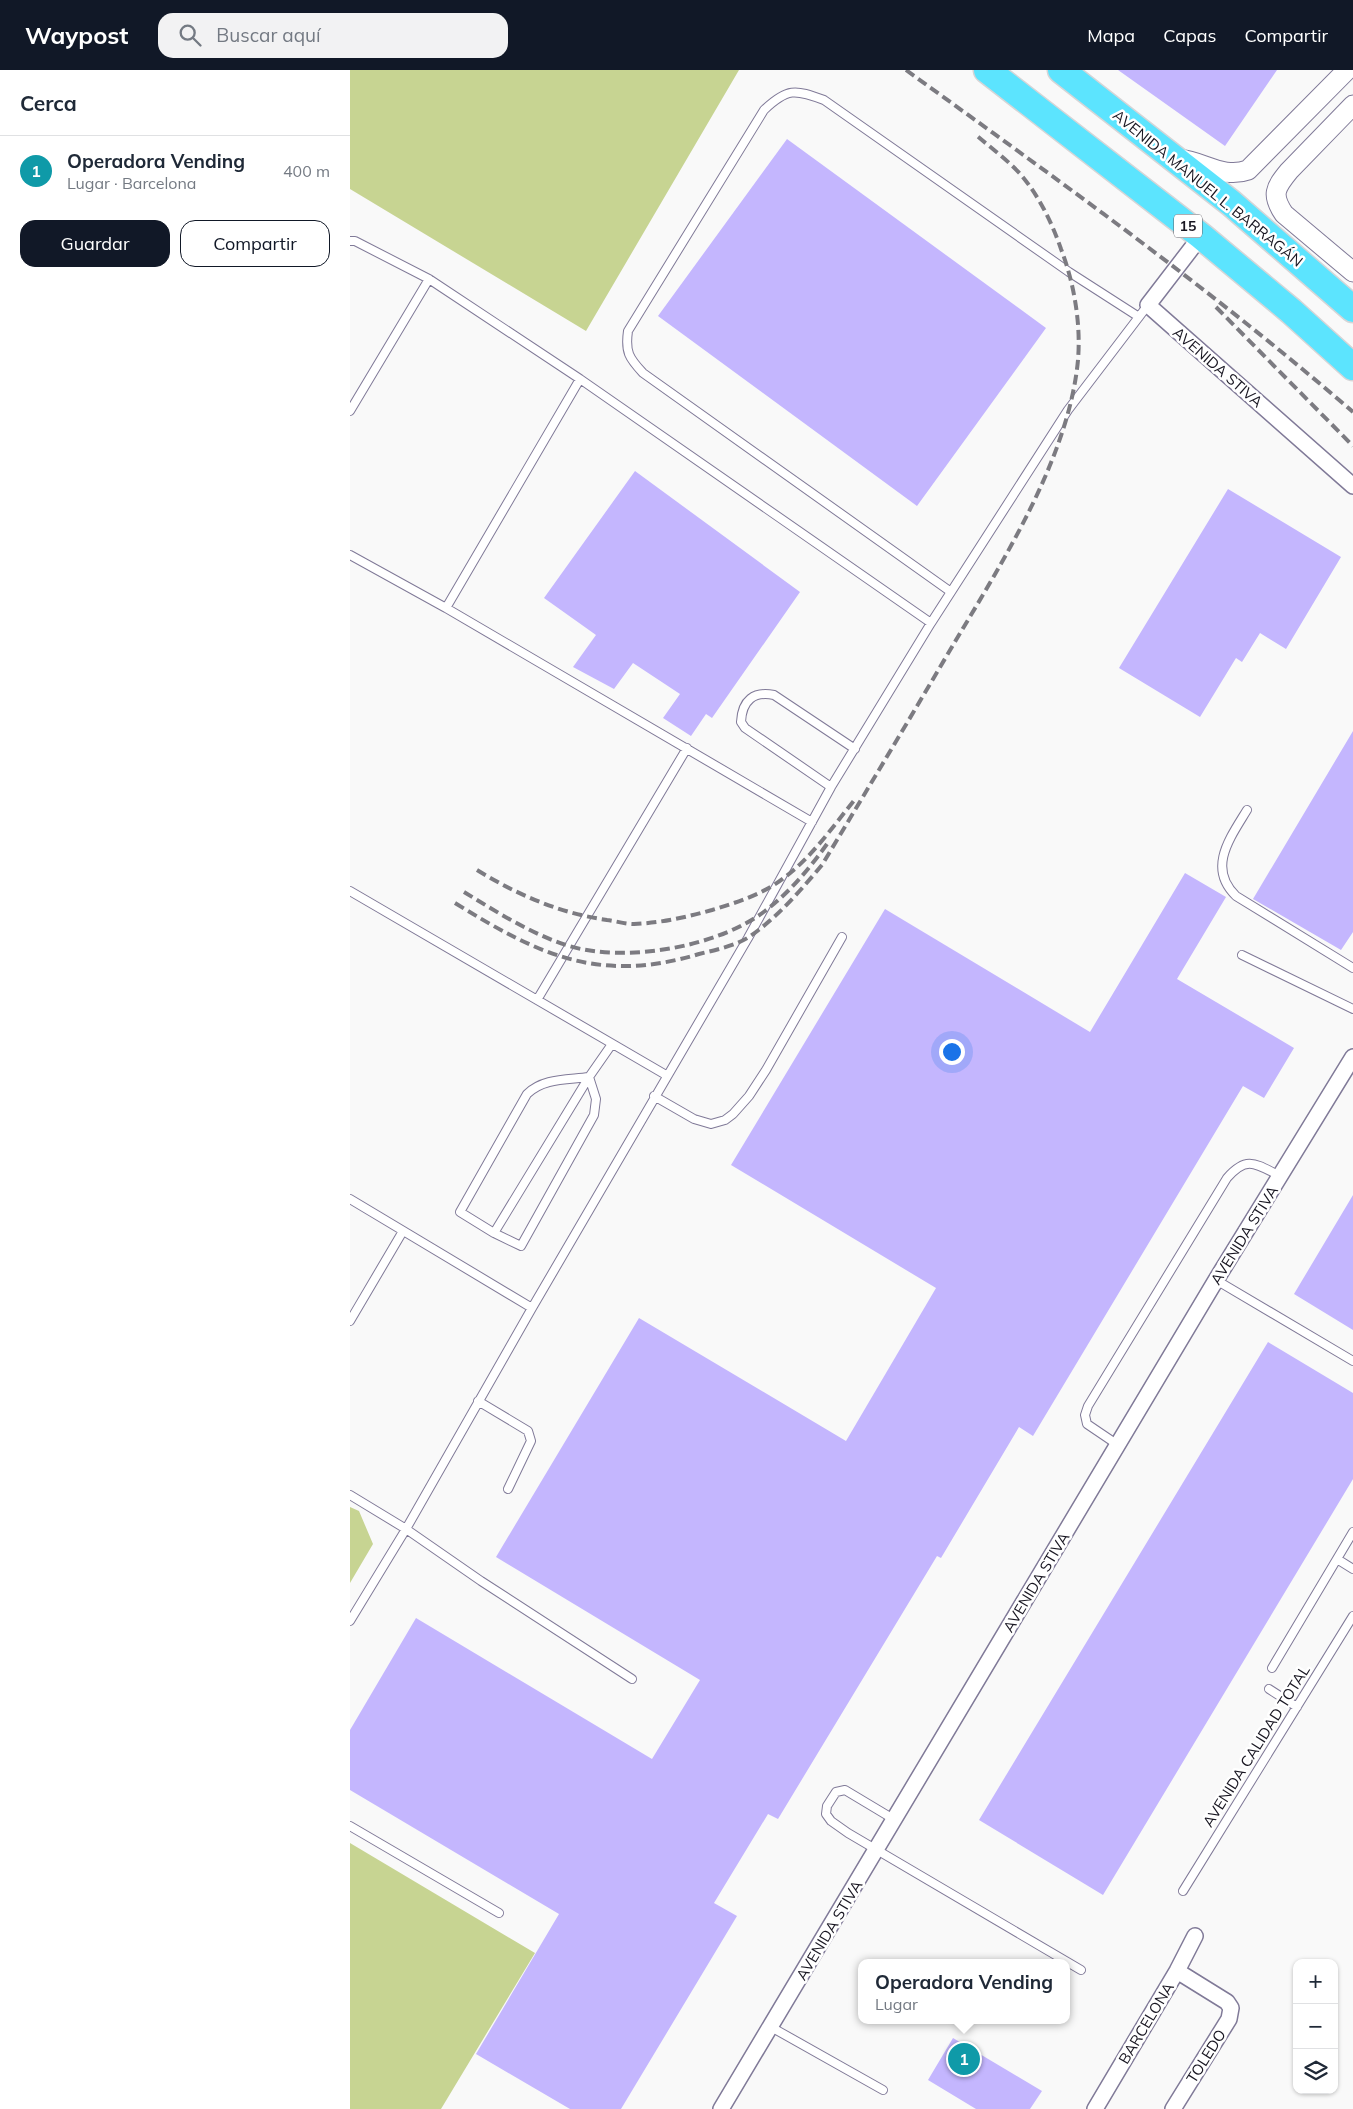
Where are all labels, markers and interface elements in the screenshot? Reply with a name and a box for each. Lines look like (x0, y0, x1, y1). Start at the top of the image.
search box (158, 13, 508, 58)
text: Waypost (25, 20, 128, 50)
icon: search (176, 21, 204, 49)
text: Buscar aquí (216, 23, 321, 47)
text: Mapa (1087, 24, 1135, 47)
text: Capas (1163, 24, 1217, 47)
text: Compartir (1245, 24, 1328, 47)
text: Cerca (20, 90, 77, 116)
street label: AVENIDA MANUEL L. BARRAGÁN (1109, 105, 1307, 271)
text: Operadora Vending (67, 149, 245, 173)
text: 1 (31, 161, 41, 181)
text: 400 m (283, 161, 330, 181)
text: Lugar · Barcelona (67, 173, 196, 193)
road number: 15 (1174, 214, 1202, 238)
button: Guardar (20, 220, 170, 267)
button: Compartir (180, 220, 330, 267)
street label: AVENIDA STIVA (1169, 323, 1267, 411)
your location (939, 1039, 965, 1065)
street label: AVENIDA STIVA (1206, 1182, 1282, 1288)
street label: AVENIDA STIVA (999, 1529, 1073, 1635)
street label: AVENIDA CALIDAD TOTAL (1198, 1662, 1314, 1830)
street label: AVENIDA STIVA (792, 1877, 866, 1983)
popup (858, 1959, 1070, 2024)
map controls (1293, 1959, 1338, 2094)
button: + (1293, 1959, 1338, 2004)
text: Operadora Vending (875, 1970, 1053, 1994)
street label: BARCELONA (1114, 1979, 1178, 2067)
text: Lugar (875, 1994, 918, 2014)
button: − (1293, 2004, 1338, 2049)
street label: TOLEDO (1182, 2026, 1230, 2086)
pin: 1 (948, 2040, 980, 2078)
button: layers (1293, 2049, 1338, 2094)

